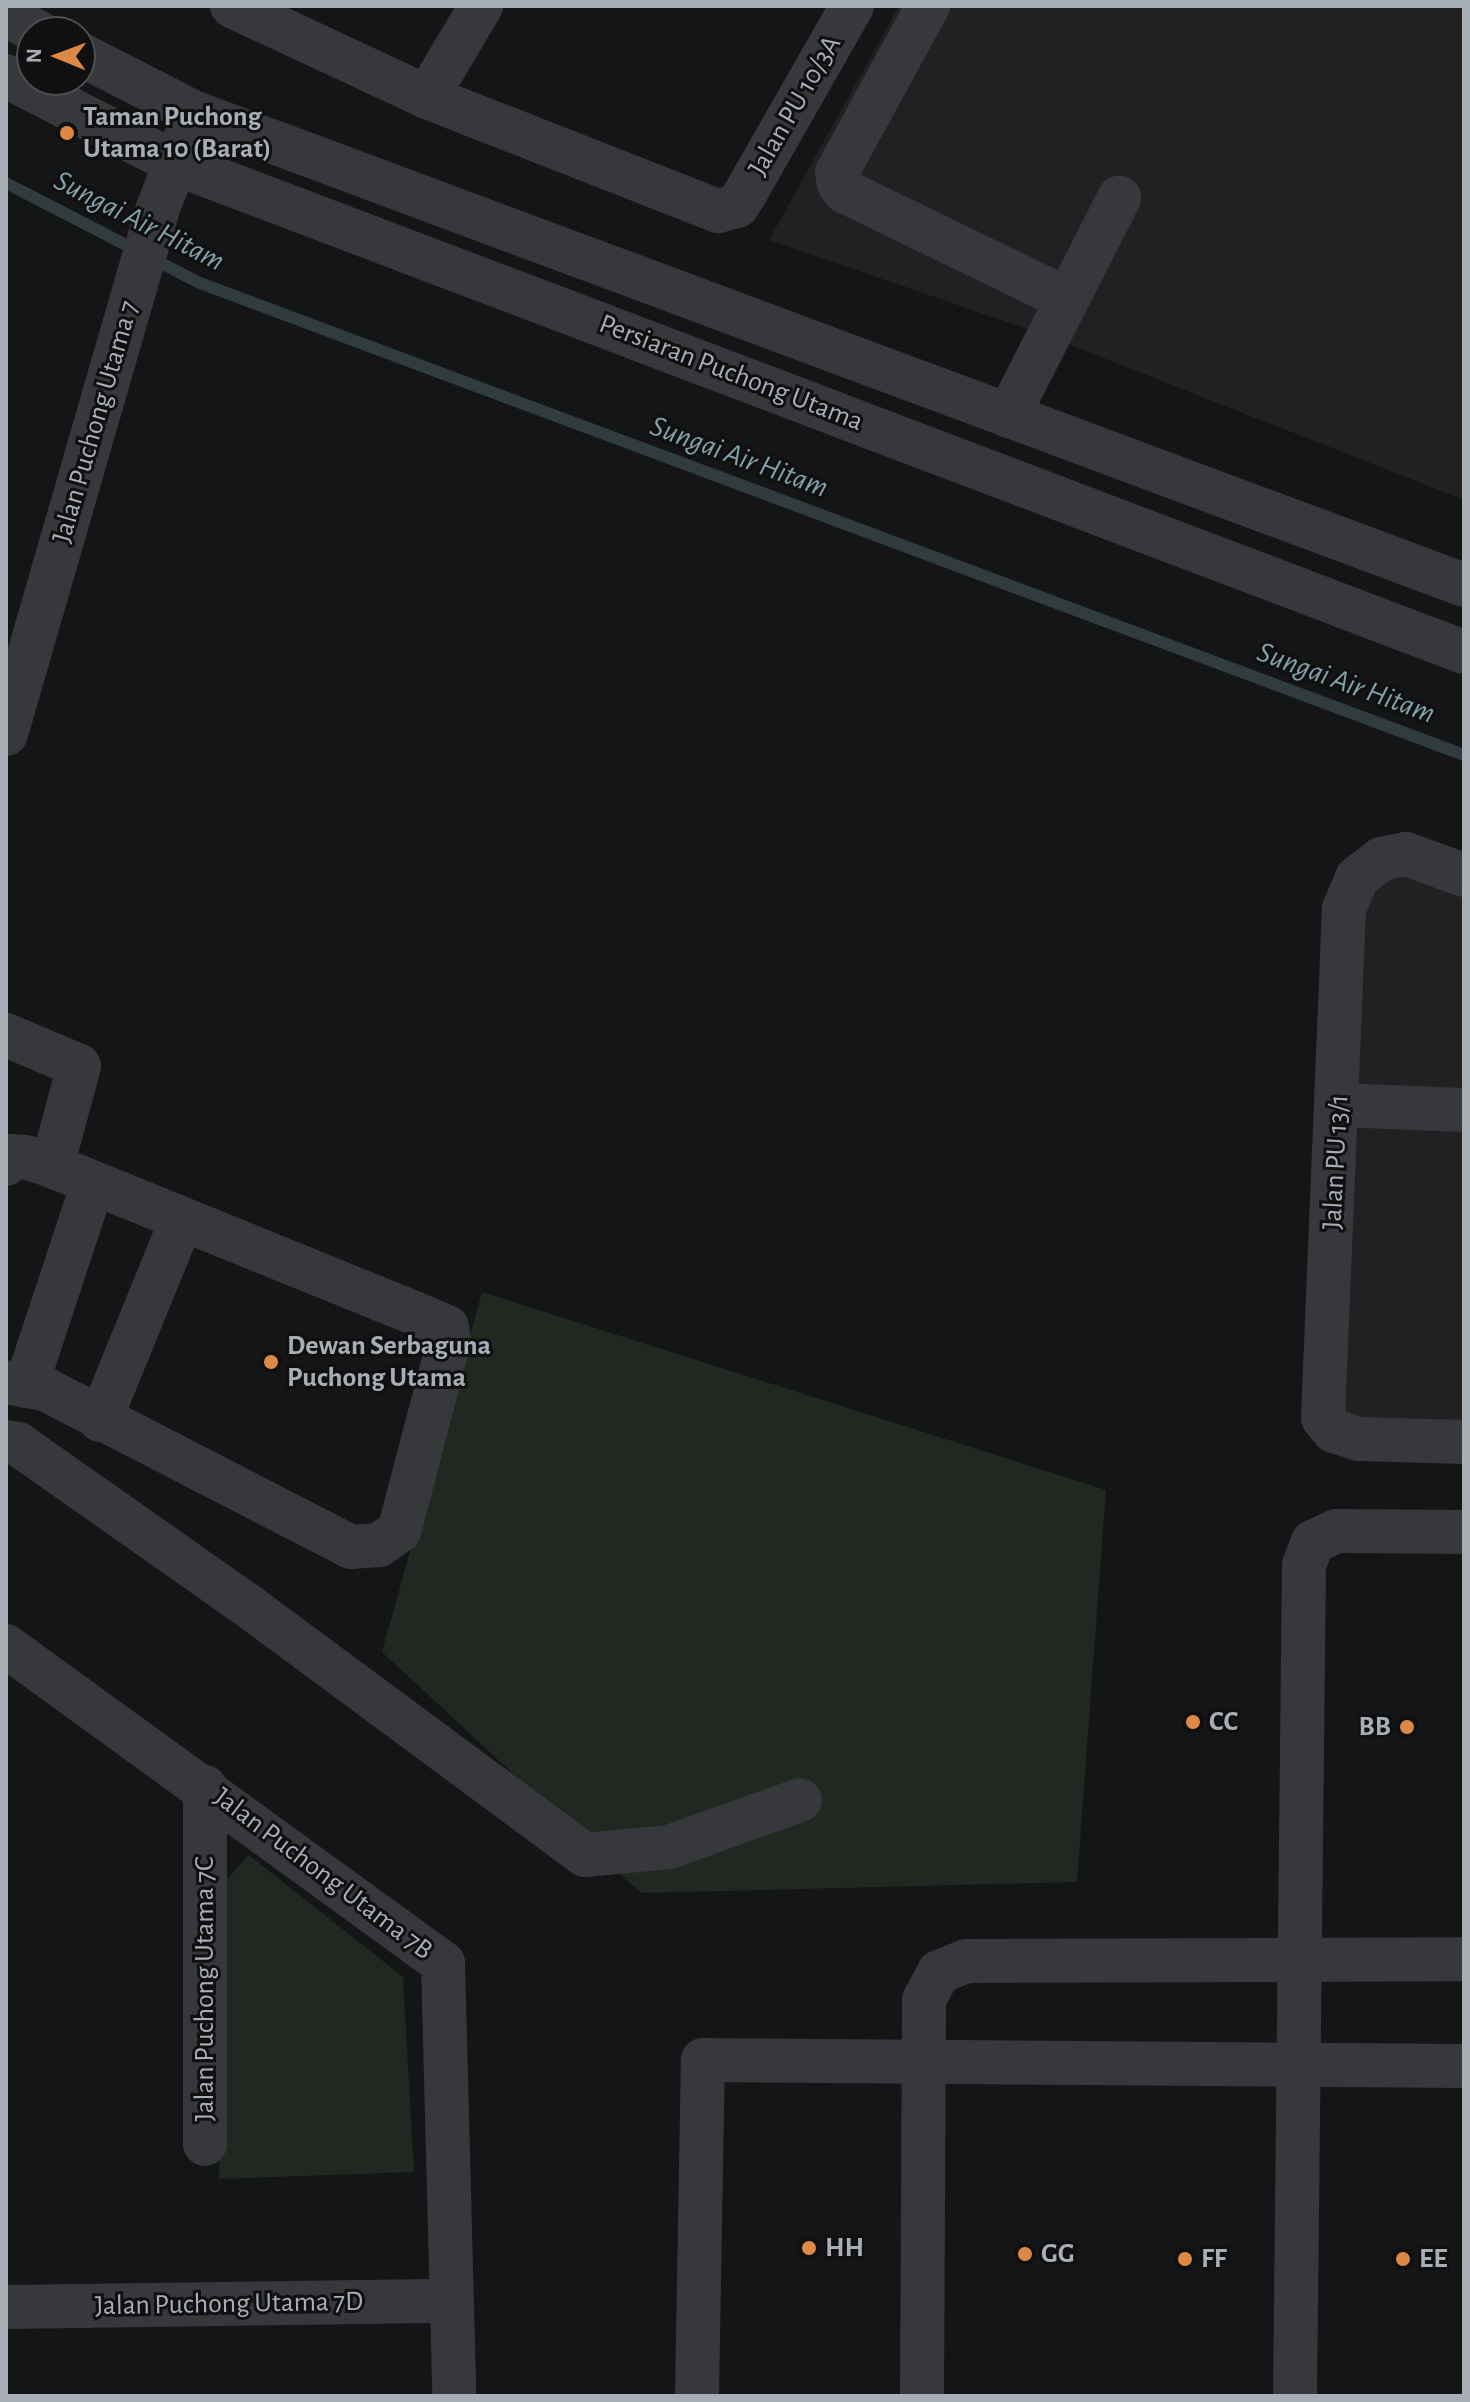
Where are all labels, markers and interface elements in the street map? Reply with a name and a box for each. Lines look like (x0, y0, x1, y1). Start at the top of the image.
north arrow (16, 16, 96, 96)
street label: Jalan PU 10/3A (741, 30, 849, 182)
text: N (23, 48, 45, 63)
place label: Taman Puchong Utama 10 (Barat) (83, 100, 271, 166)
marker: Taman Puchong Utama 10 (Barat) (58, 124, 76, 142)
water label: Sungai Air Hitam (48, 163, 230, 279)
street label: Jalan Puchong Utama 7 (45, 297, 147, 547)
street label: Persiaran Puchong Utama (594, 307, 868, 439)
water label: Sungai Air Hitam (645, 408, 833, 506)
water label: Sungai Air Hitam (1252, 634, 1440, 732)
street label: Jalan PU 13/1 (1316, 1094, 1356, 1230)
place label: Dewan Serbaguna Puchong Utama (287, 1329, 491, 1395)
marker: Dewan Serbaguna Puchong Utama (262, 1353, 280, 1371)
place label: CC (1209, 1705, 1238, 1739)
place label: BB (1359, 1710, 1391, 1744)
marker: CC (1184, 1713, 1202, 1731)
marker: BB (1398, 1718, 1416, 1736)
street label: Jalan Puchong Utama 7B (207, 1781, 439, 1967)
street label: Jalan Puchong Utama 7C (188, 1857, 222, 2121)
place label: HH (825, 2231, 864, 2265)
place label: GG (1041, 2237, 1074, 2271)
marker: HH (800, 2239, 818, 2257)
place label: FF (1201, 2242, 1227, 2276)
place label: EE (1419, 2242, 1448, 2276)
marker: GG (1016, 2245, 1034, 2263)
marker: FF (1176, 2250, 1194, 2268)
marker: EE (1394, 2250, 1412, 2268)
street label: Jalan Puchong Utama 7D (94, 2285, 364, 2323)

